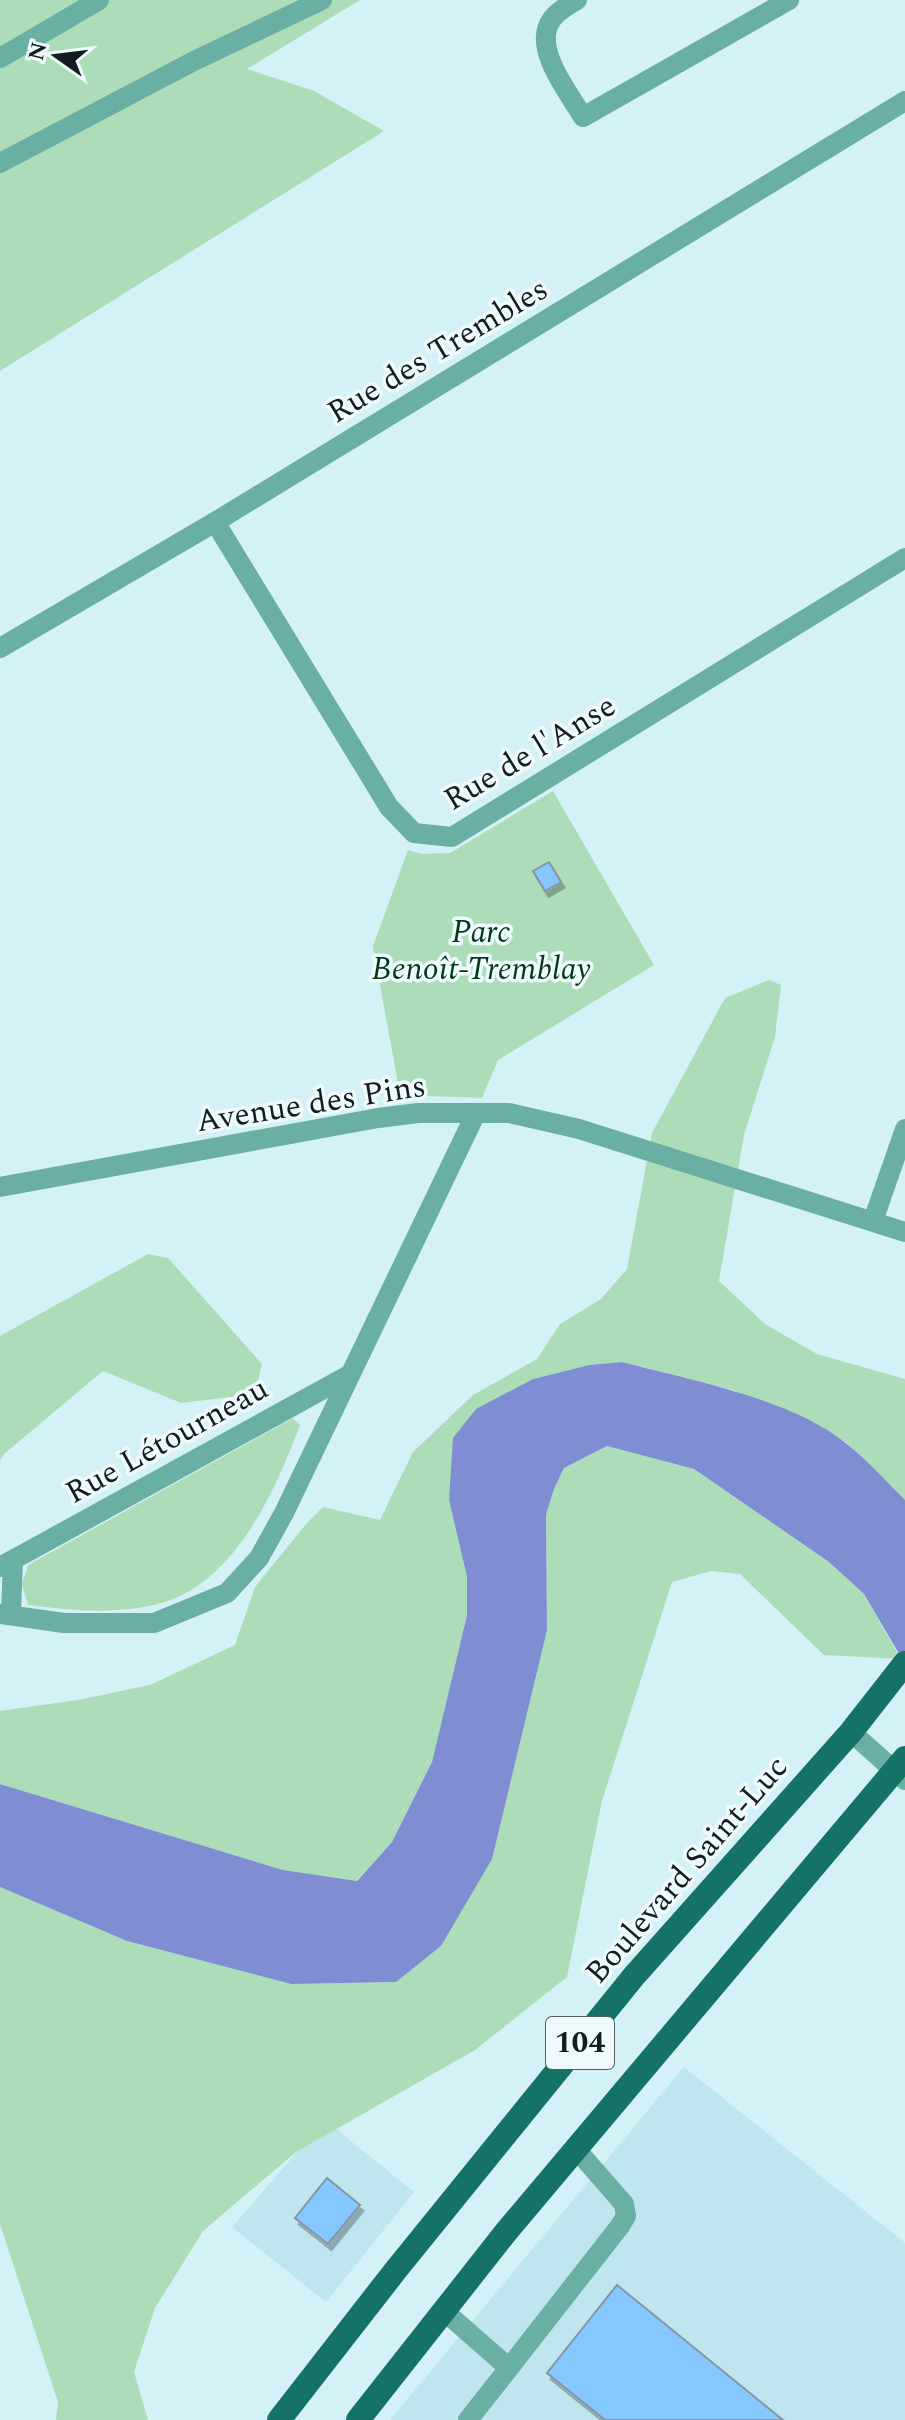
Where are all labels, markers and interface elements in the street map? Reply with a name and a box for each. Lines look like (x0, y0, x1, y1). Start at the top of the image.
north arrow (16, 16, 96, 96)
text: N (20, 39, 56, 64)
street label: Rue des Trembles (318, 266, 558, 436)
street label: Rue de l'Anse (435, 682, 625, 824)
park label: Parc Benoît-Tremblay (372, 908, 590, 994)
street label: Avenue des Pins (193, 1062, 429, 1146)
street label: Rue Létourneau (57, 1365, 278, 1517)
street label: Boulevard Saint-Luc (574, 1745, 800, 1995)
road number: 104 (546, 2017, 614, 2069)

